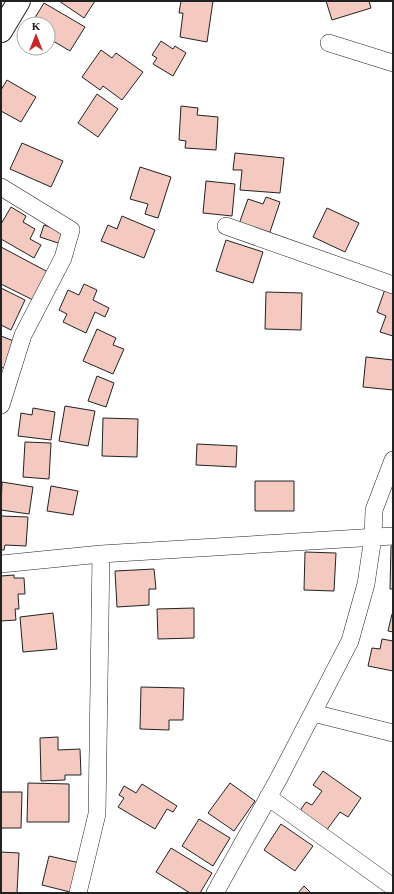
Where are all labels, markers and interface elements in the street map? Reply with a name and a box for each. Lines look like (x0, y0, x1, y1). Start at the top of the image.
north arrow (16, 16, 56, 56)
text: K (32, 20, 41, 32)

